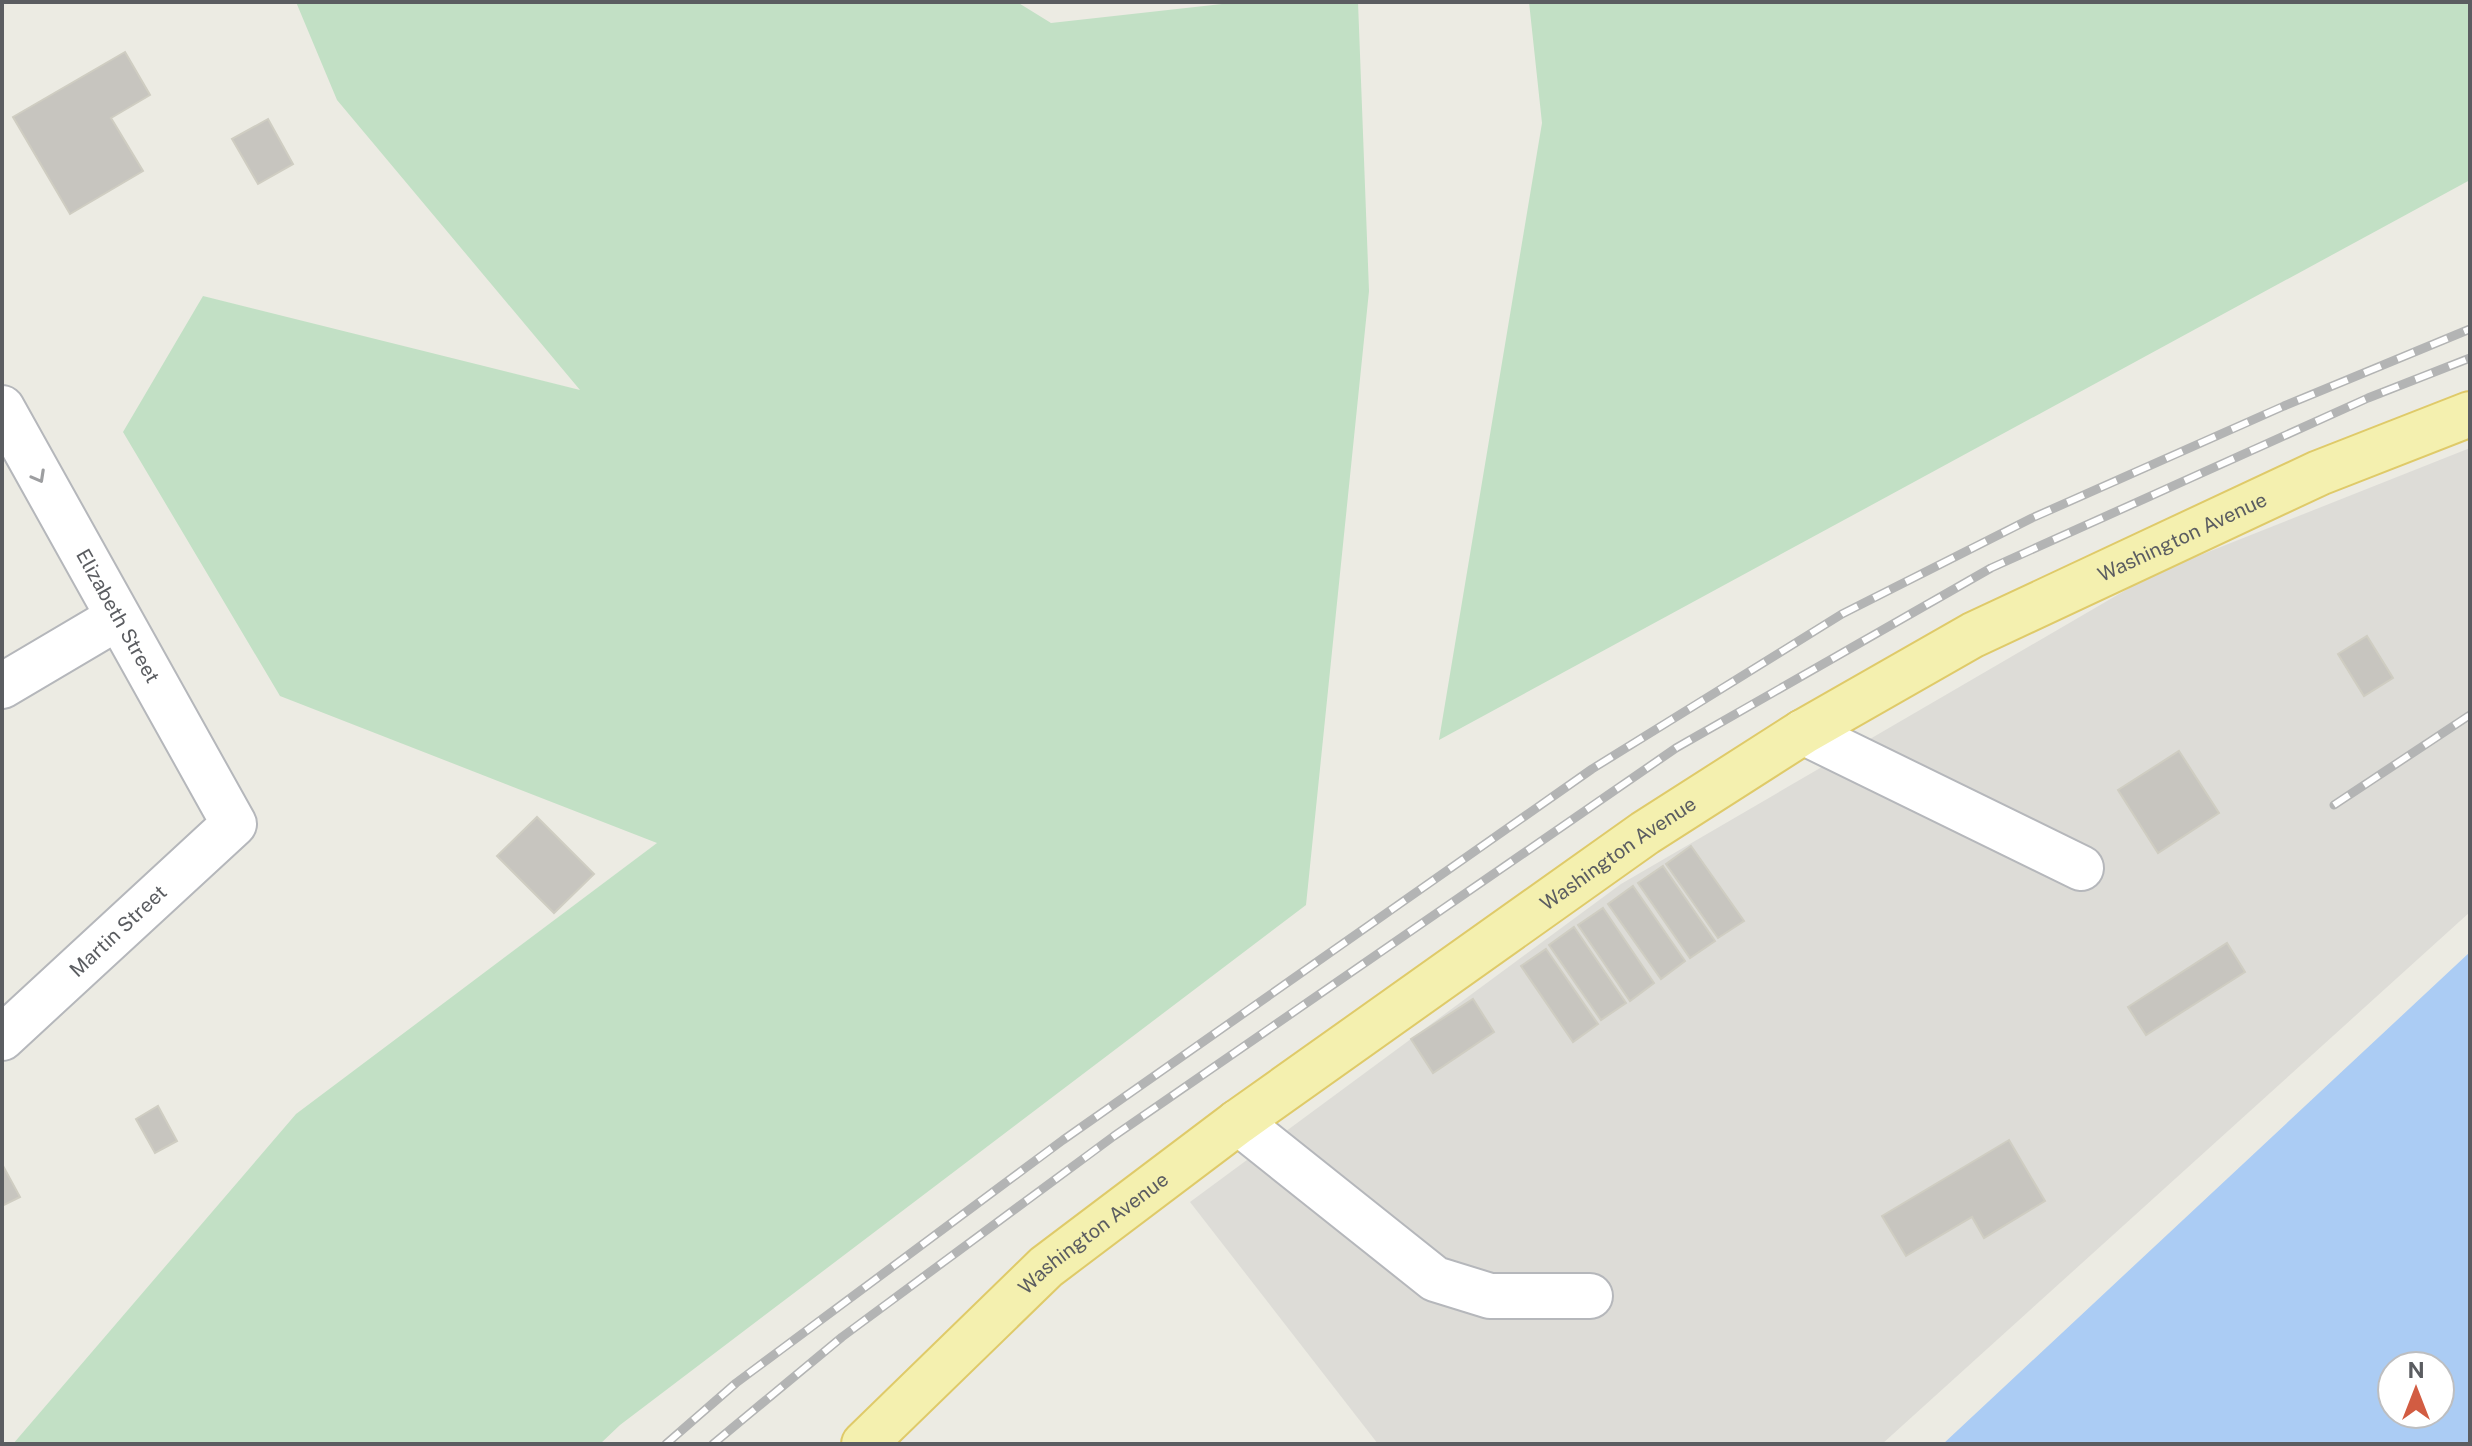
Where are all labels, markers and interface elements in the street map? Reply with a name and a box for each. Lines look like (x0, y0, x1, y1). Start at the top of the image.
one-way arrow (30, 468, 45, 483)
street label: Washington Avenue (2094, 487, 2271, 587)
street label: Elizabeth Street (71, 545, 165, 687)
street label: Washington Avenue (1536, 791, 1701, 916)
street label: Martin Street (65, 880, 171, 982)
street label: Washington Avenue (1013, 1167, 1173, 1299)
north arrow (2376, 1350, 2456, 1430)
text: N (2407, 1357, 2425, 1383)

